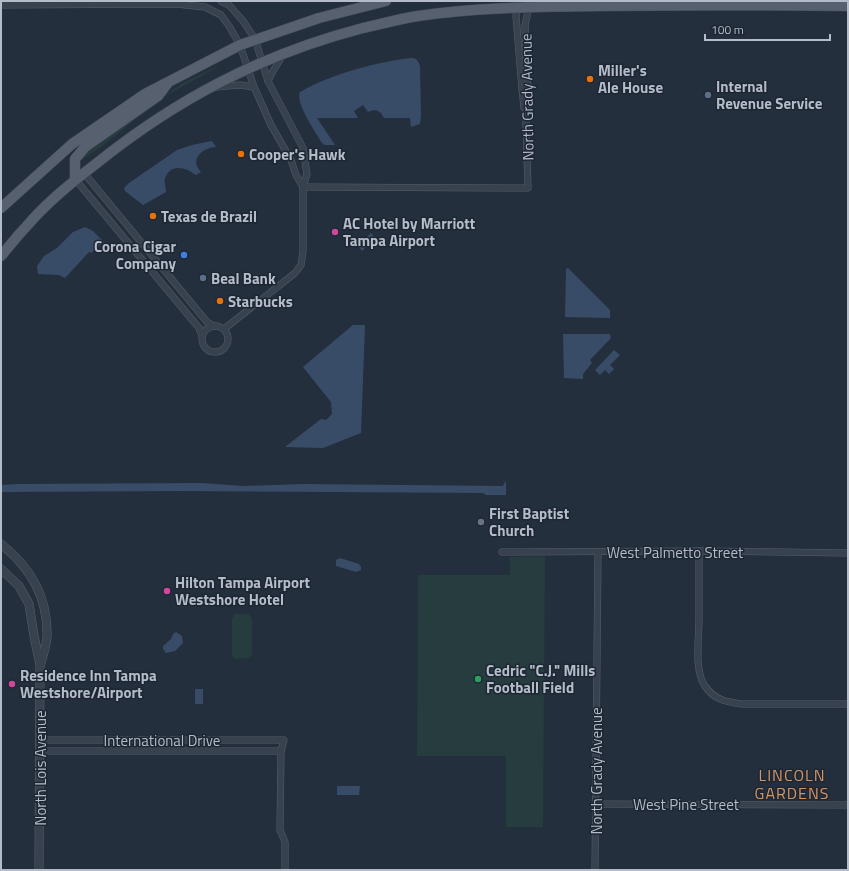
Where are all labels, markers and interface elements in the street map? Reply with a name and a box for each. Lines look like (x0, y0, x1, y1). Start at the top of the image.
scale bar (705, 16, 830, 42)
text: 100 m (711, 20, 744, 39)
street label: North Grady Avenue (514, 33, 540, 161)
place label: Miller's Ale House (598, 59, 663, 99)
marker: Miller's Ale House (585, 74, 595, 84)
place label: Internal Revenue Service (716, 75, 823, 115)
marker: Internal Revenue Service (703, 90, 713, 100)
place label: Cooper's Hawk (249, 143, 346, 166)
marker: Cooper's Hawk (236, 149, 246, 159)
place label: Texas de Brazil (161, 205, 257, 228)
marker: Texas de Brazil (148, 211, 158, 221)
place label: AC Hotel by Marriott Tampa Airport (343, 212, 476, 252)
marker: AC Hotel by Marriott Tampa Airport (330, 227, 340, 237)
place label: Corona Cigar Company (94, 235, 176, 275)
marker: Corona Cigar Company (179, 250, 189, 260)
place label: Beal Bank (211, 267, 276, 290)
marker: Beal Bank (198, 273, 208, 283)
place label: Starbucks (228, 290, 293, 313)
marker: Starbucks (215, 296, 225, 306)
place label: First Baptist Church (489, 502, 570, 542)
marker: First Baptist Church (476, 517, 486, 527)
street label: West Palmetto Street (607, 541, 744, 564)
place label: Hilton Tampa Airport Westshore Hotel (175, 571, 310, 611)
marker: Hilton Tampa Airport Westshore Hotel (162, 586, 172, 596)
place label: Cedric "C.J." Mills Football Field (486, 659, 595, 699)
place label: Residence Inn Tampa Westshore/Airport (20, 664, 157, 704)
marker: Cedric "C.J." Mills Football Field (473, 674, 483, 684)
marker: Residence Inn Tampa Westshore/Airport (7, 679, 17, 689)
street label: North Grady Avenue (585, 707, 608, 835)
street label: North Lois Avenue (29, 710, 52, 826)
street label: International Drive (104, 729, 220, 752)
district label: LINCOLN GARDENS (755, 763, 829, 805)
street label: West Pine Street (633, 793, 740, 816)

